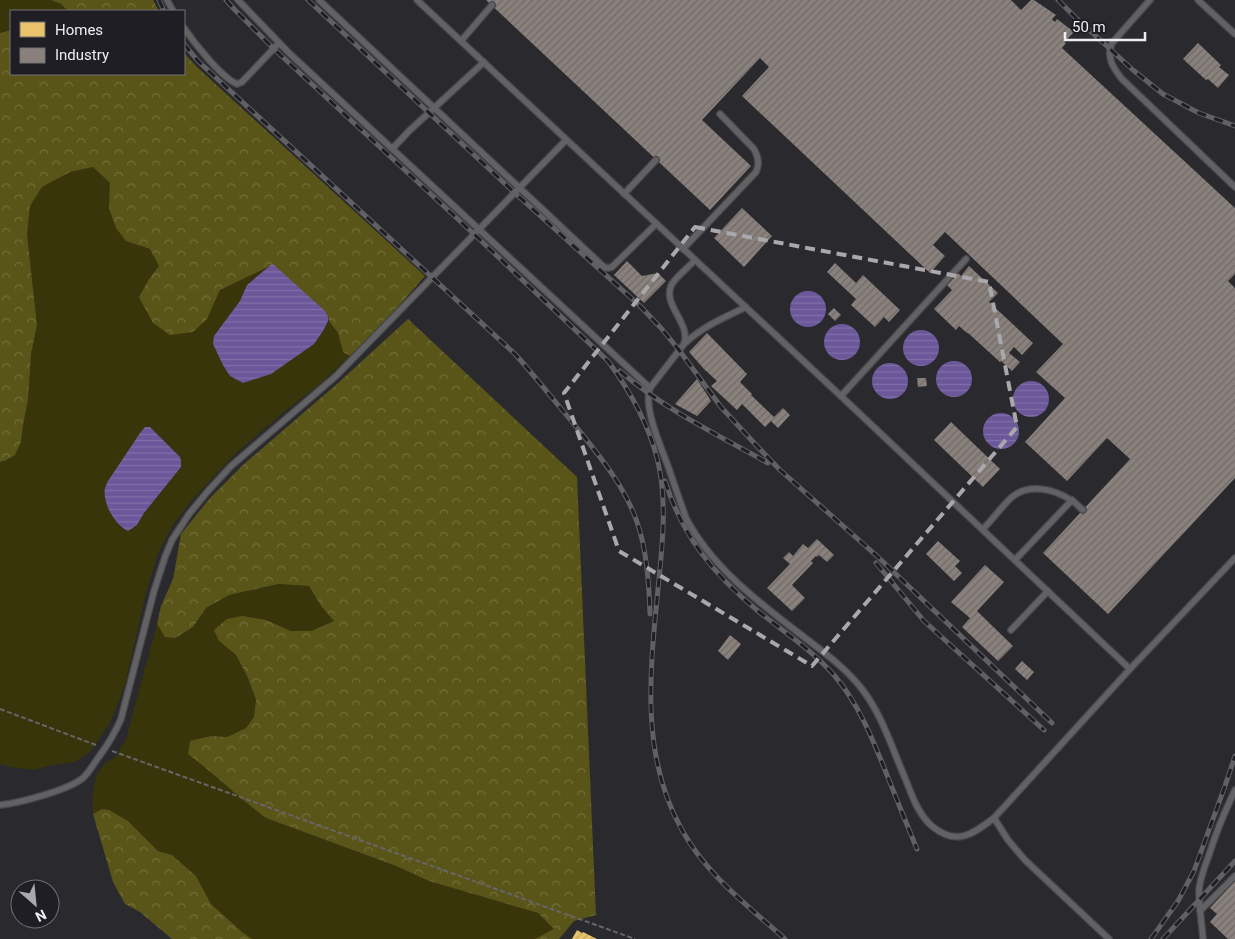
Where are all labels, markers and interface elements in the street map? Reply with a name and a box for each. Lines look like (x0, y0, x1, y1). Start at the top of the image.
legend (10, 10, 185, 75)
scale bar (1065, 10, 1145, 42)
text: 50 m (1072, 18, 1106, 36)
text: Homes (55, 21, 103, 39)
text: Industry (55, 46, 109, 64)
north arrow (10, 879, 60, 929)
text: N (33, 906, 49, 925)

